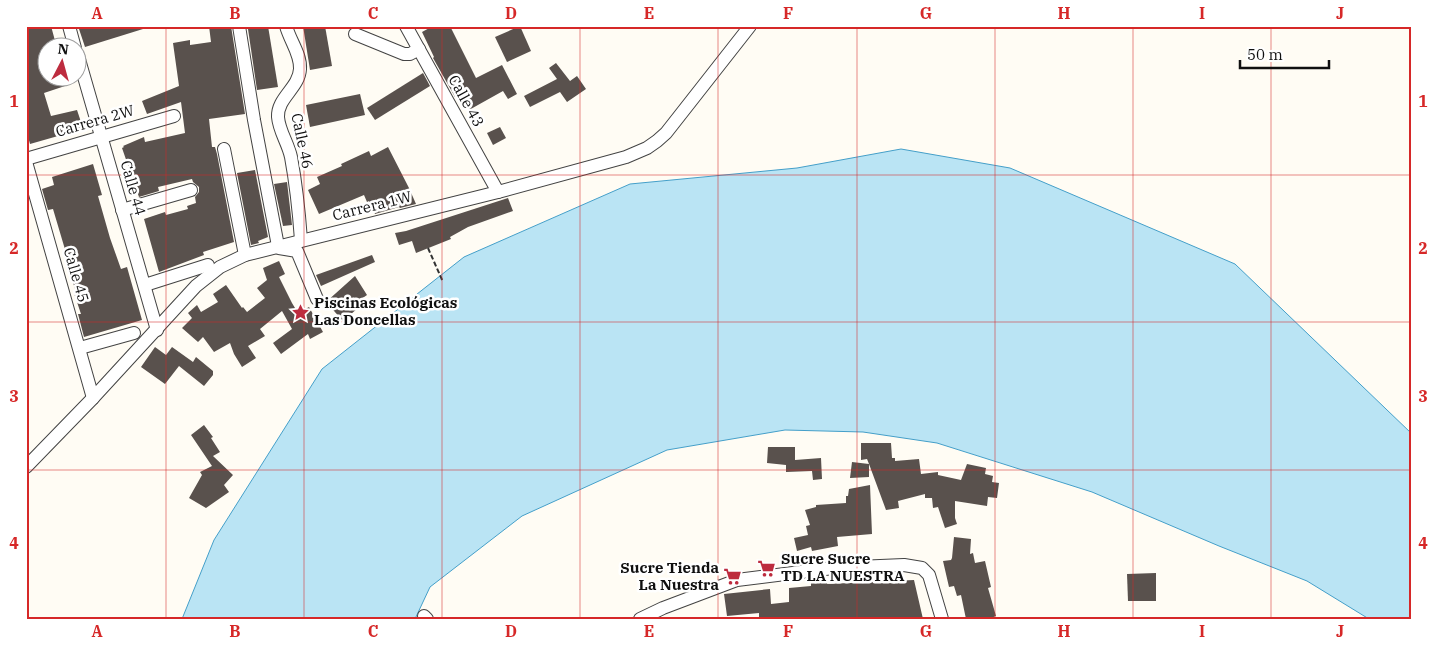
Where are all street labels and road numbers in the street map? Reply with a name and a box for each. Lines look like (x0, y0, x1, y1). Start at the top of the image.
street label: Calle 43 (444, 72, 488, 130)
street label: Carrera 2W (53, 100, 137, 141)
street label: Calle 46 (287, 111, 318, 170)
street label: Calle 44 (117, 158, 150, 218)
street label: Carrera 1W (330, 186, 414, 225)
street label: Calle 45 (60, 245, 93, 305)

